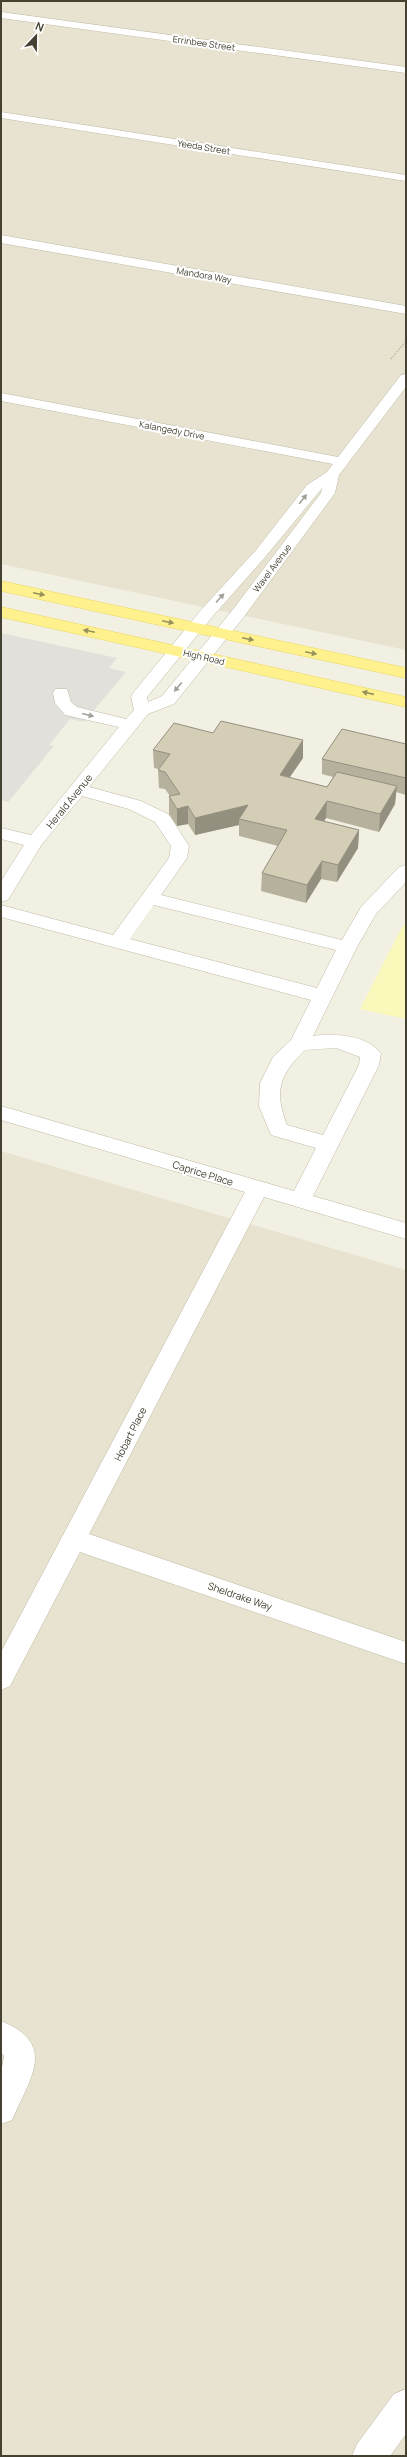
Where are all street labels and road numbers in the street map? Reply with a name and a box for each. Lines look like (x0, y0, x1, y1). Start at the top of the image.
street label: Errinbee Street (172, 32, 237, 54)
street label: Yeeda Street (177, 136, 232, 158)
street label: Mandora Way (175, 264, 233, 286)
street label: Kalangedy Drive (138, 417, 206, 443)
street label: Wavel Avenue (250, 541, 294, 595)
street label: High Road (182, 646, 226, 668)
street label: Herald Avenue (43, 771, 95, 831)
street label: Caprice Place (171, 1157, 235, 1189)
street label: Hobart Place (110, 1404, 150, 1463)
street label: Sheldrake Way (206, 1578, 275, 1614)

